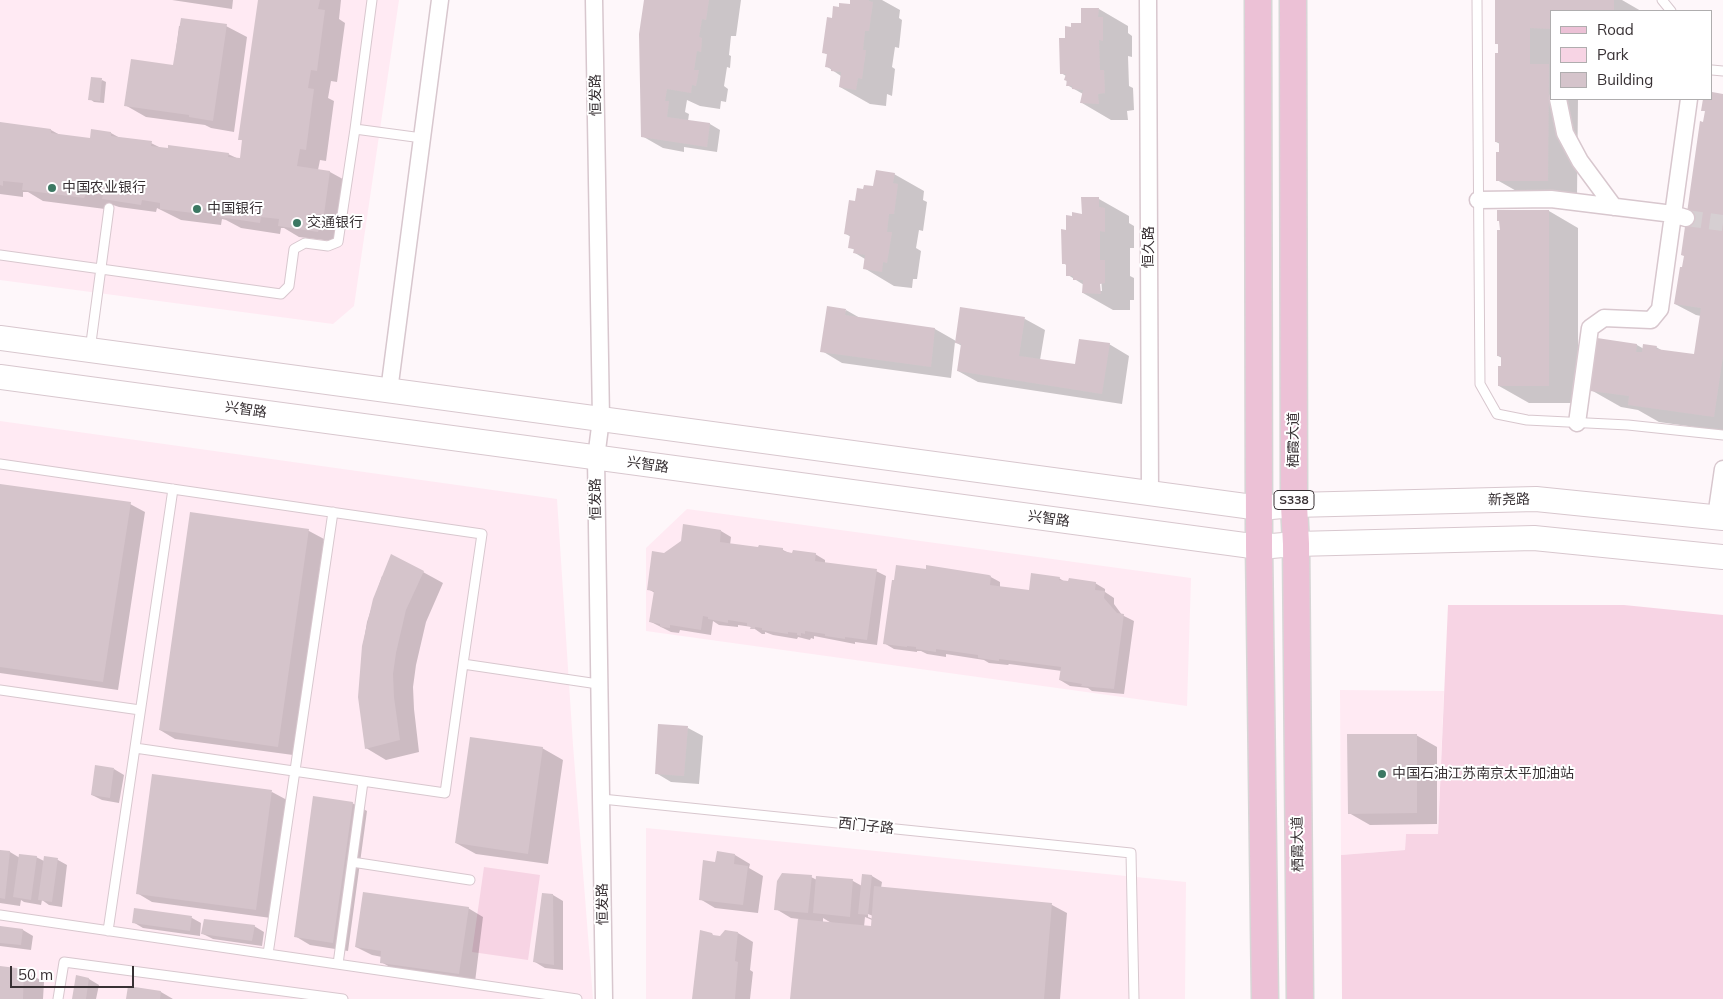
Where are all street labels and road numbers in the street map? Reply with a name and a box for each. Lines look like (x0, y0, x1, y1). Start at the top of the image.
street label: 恒发路 (587, 74, 605, 116)
street label: 恒久路 (1141, 226, 1157, 268)
street label: 兴智路 (224, 399, 268, 421)
street label: 栖霞大道 (1286, 412, 1302, 468)
street label: 兴智路 (626, 454, 670, 476)
street label: 恒发路 (587, 478, 605, 520)
road number: S338 (1274, 490, 1314, 510)
street label: 新尧路 (1488, 491, 1530, 509)
street label: 兴智路 (1027, 508, 1071, 530)
street label: 西门子路 (837, 815, 895, 837)
street label: 栖霞大道 (1289, 816, 1307, 872)
street label: 恒发路 (594, 883, 612, 925)

